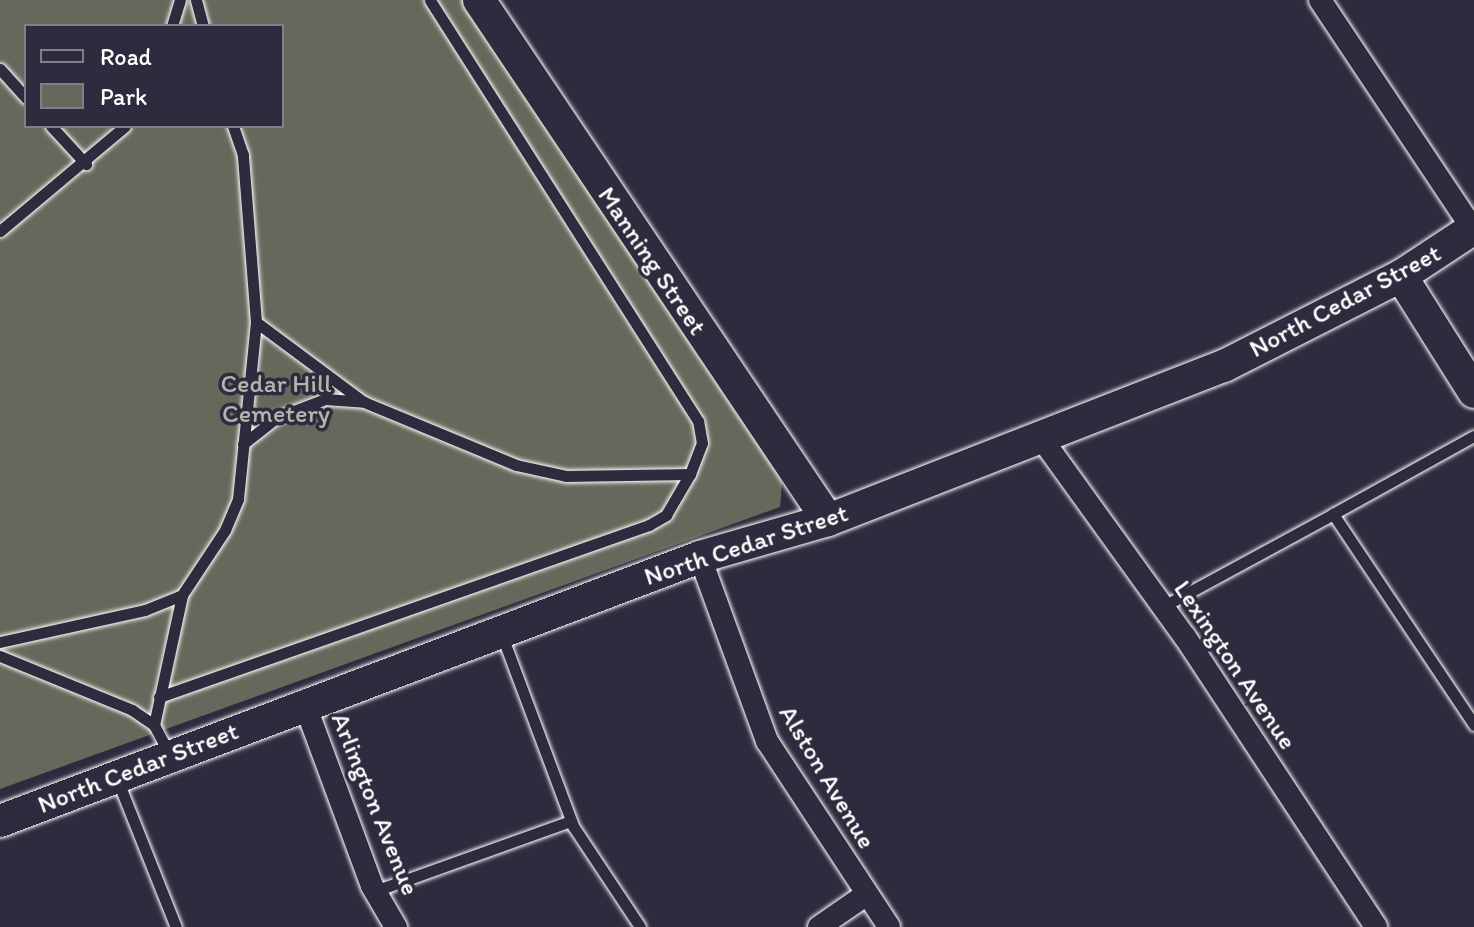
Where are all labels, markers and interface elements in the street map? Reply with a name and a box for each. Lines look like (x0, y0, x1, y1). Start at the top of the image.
legend (24, 24, 284, 128)
text: Road (100, 42, 152, 71)
text: Park (100, 82, 147, 111)
street label: Manning Street (591, 181, 713, 341)
street label: North Cedar Street (1244, 238, 1446, 364)
park label: Cedar Hill Cemetery (220, 368, 332, 430)
street label: North Cedar Street (641, 498, 851, 592)
street label: Lexington Avenue (1167, 575, 1303, 755)
street label: Alston Avenue (772, 700, 882, 854)
street label: Arlington Avenue (324, 708, 426, 900)
street label: North Cedar Street (34, 716, 242, 820)

